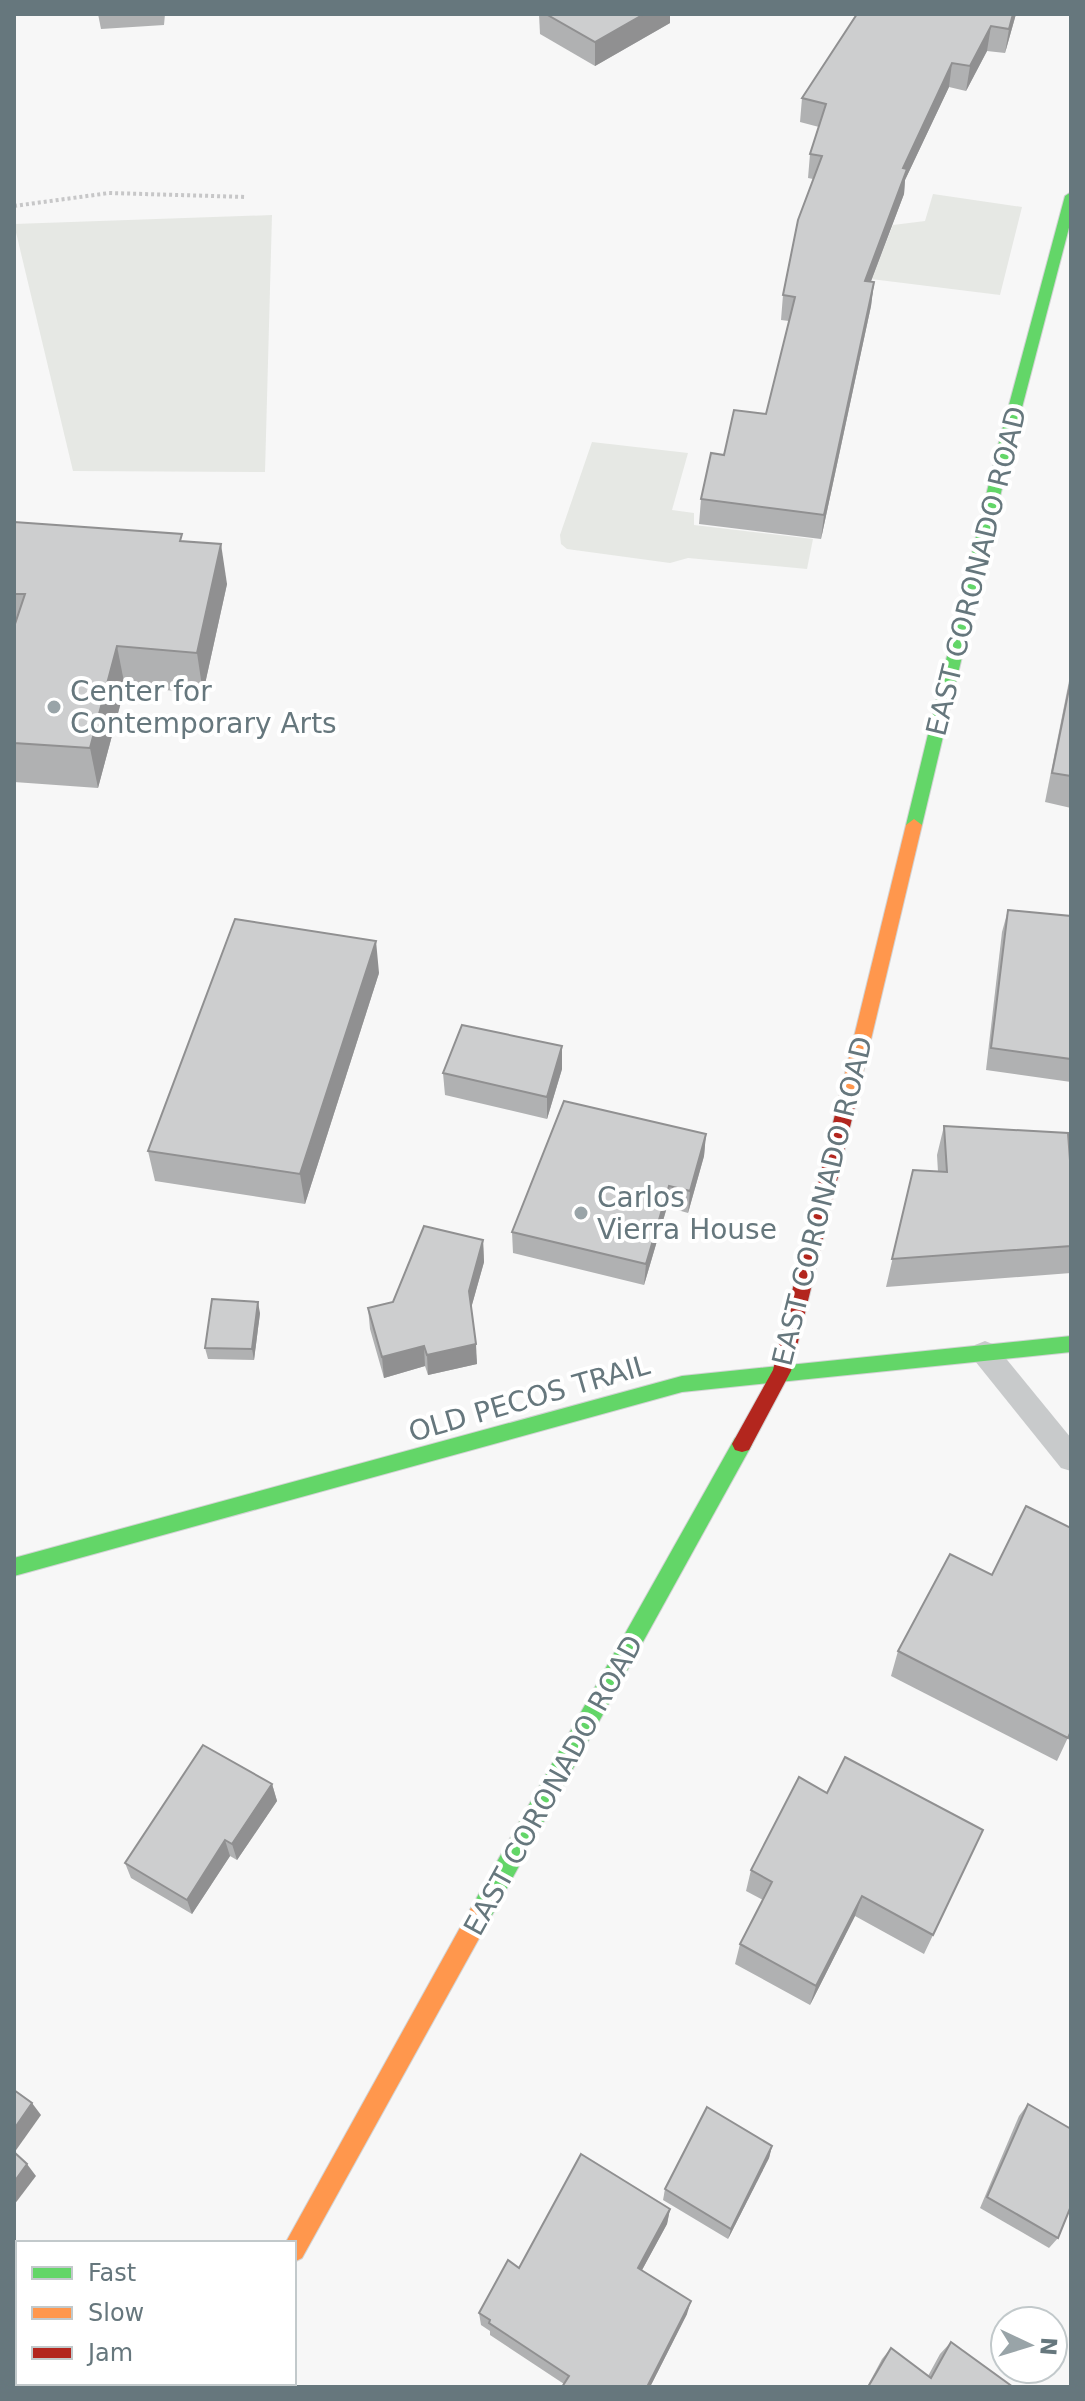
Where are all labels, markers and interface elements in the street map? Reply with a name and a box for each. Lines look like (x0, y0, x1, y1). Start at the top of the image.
street label: EAST CORONADO ROAD (920, 403, 1033, 739)
place label: Center for Contemporary Arts (70, 675, 337, 740)
marker: Center for Contemporary Arts (45, 698, 63, 716)
street label: EAST CORONADO ROAD (766, 1033, 879, 1369)
place label: Carlos Vierra House (597, 1181, 777, 1246)
marker: Carlos Vierra House (572, 1204, 590, 1222)
street label: OLD PECOS TRAIL (405, 1348, 654, 1449)
street label: EAST CORONADO ROAD (457, 1629, 650, 1941)
legend (16, 2241, 296, 2385)
text: Fast (88, 2259, 136, 2287)
text: Slow (88, 2299, 144, 2327)
north arrow (989, 2305, 1069, 2385)
text: N (1035, 2336, 1062, 2356)
text: Jam (86, 2339, 133, 2367)

